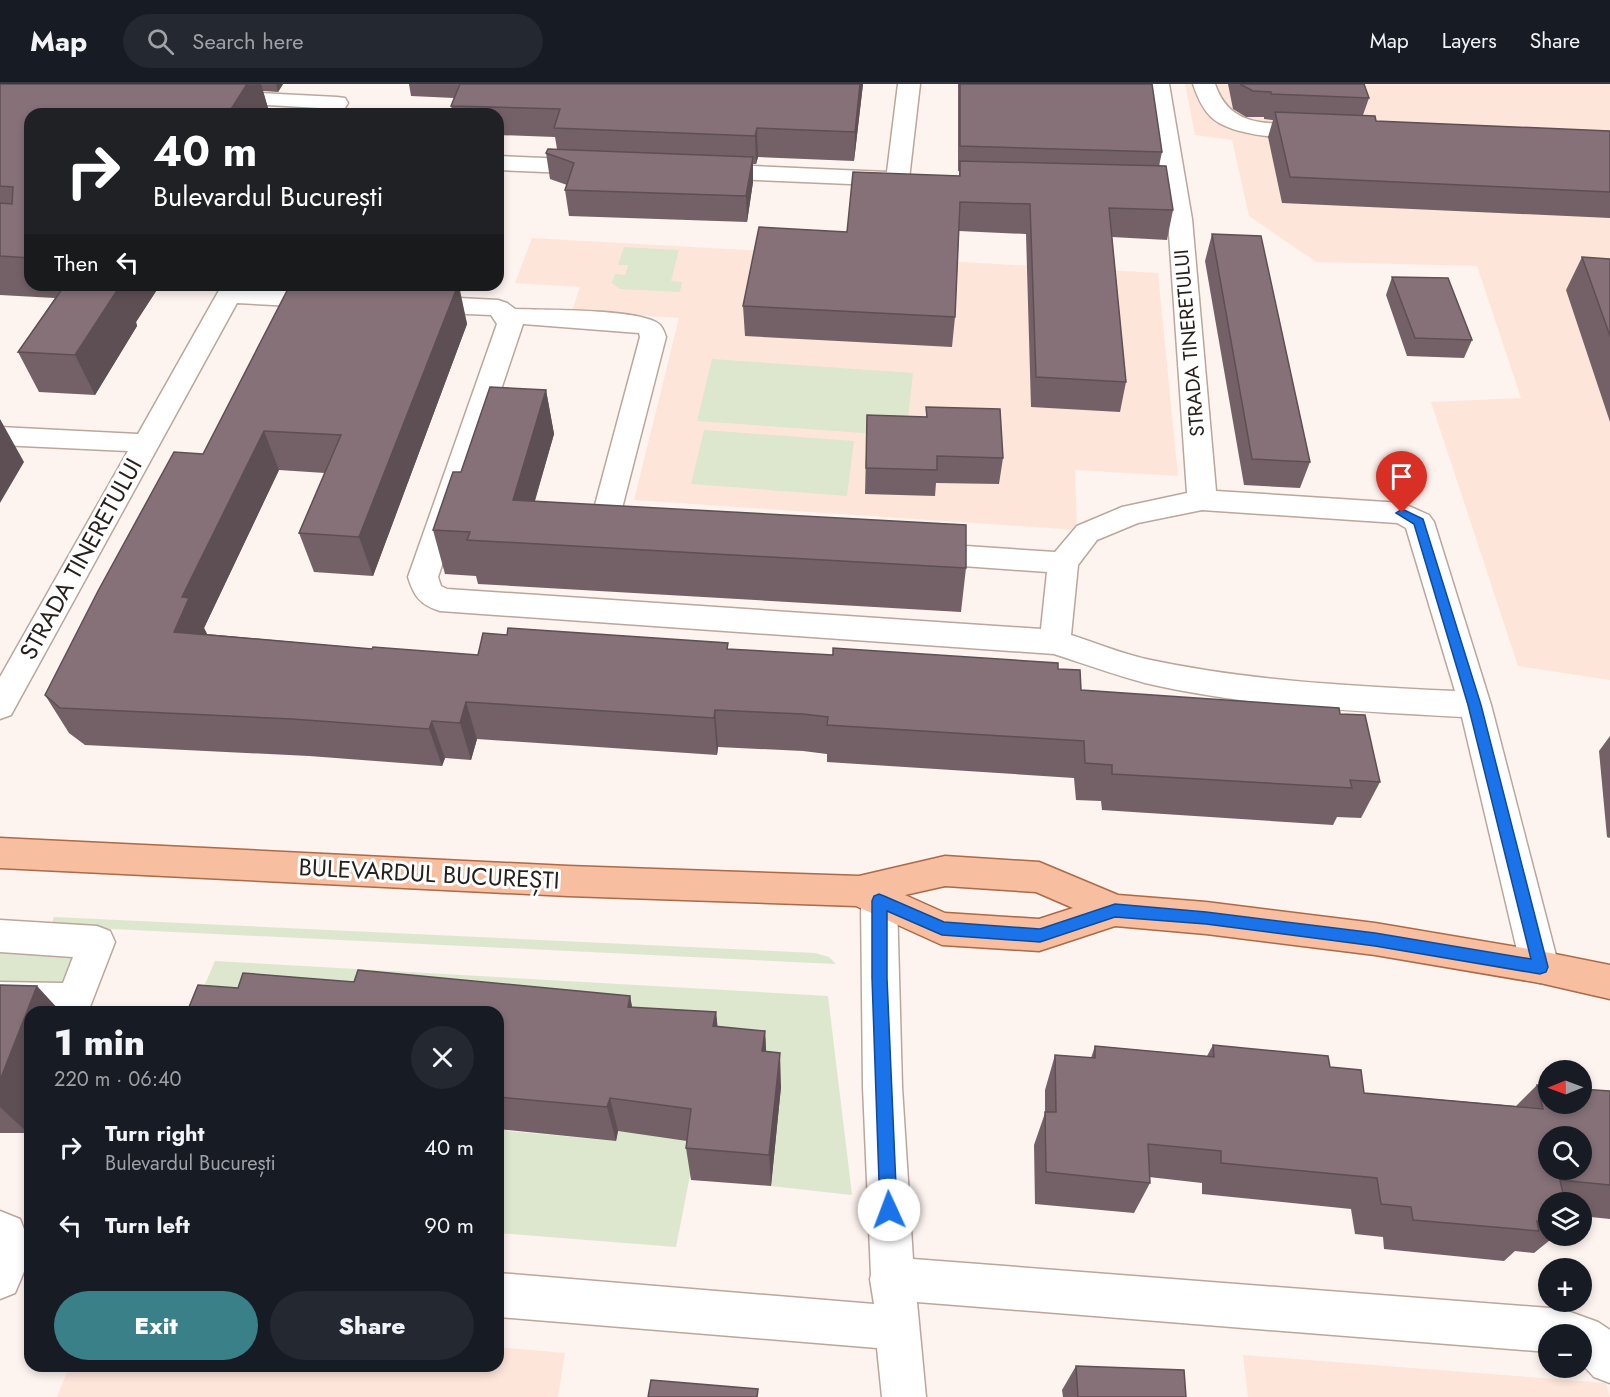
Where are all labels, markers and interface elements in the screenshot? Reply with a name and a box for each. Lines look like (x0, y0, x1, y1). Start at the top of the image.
search box (123, 14, 543, 68)
text: Map (30, 21, 87, 62)
icon: search (144, 25, 177, 58)
text: Search here (192, 25, 304, 57)
text: Map (1370, 26, 1409, 56)
text: Layers (1442, 26, 1497, 56)
text: Share (1530, 26, 1580, 56)
text: 40 m (153, 121, 257, 182)
icon: right (54, 132, 132, 210)
text: Bulevardul București (153, 177, 383, 216)
icon: left (111, 246, 144, 279)
text: Then (54, 247, 99, 279)
street label: STRADA TINERETULUI (1167, 248, 1212, 438)
pin (1376, 451, 1427, 513)
street label: STRADA TINERETULUI (11, 452, 151, 666)
icon: arrive (1385, 460, 1418, 493)
street label: BULEVARDUL BUCUREȘTI (298, 849, 560, 898)
text: 1 min (54, 1016, 145, 1068)
button: close (411, 1026, 474, 1089)
north arrow (1538, 1060, 1592, 1114)
map controls (1538, 1060, 1592, 1378)
text: 220 m · 06:40 (54, 1065, 182, 1094)
text: Turn right (105, 1117, 205, 1149)
button: search (1538, 1126, 1592, 1180)
icon: right (54, 1131, 87, 1164)
text: 40 m (424, 1131, 474, 1163)
text: Bulevardul București (105, 1149, 276, 1178)
position arrow (857, 1178, 921, 1242)
button: layers (1538, 1192, 1592, 1246)
icon: left (54, 1209, 87, 1242)
text: Turn left (105, 1209, 190, 1241)
text: 90 m (424, 1209, 474, 1241)
button: + (1538, 1258, 1592, 1312)
button: Exit (54, 1291, 258, 1360)
button: Share (270, 1291, 474, 1360)
button: − (1538, 1324, 1592, 1378)

